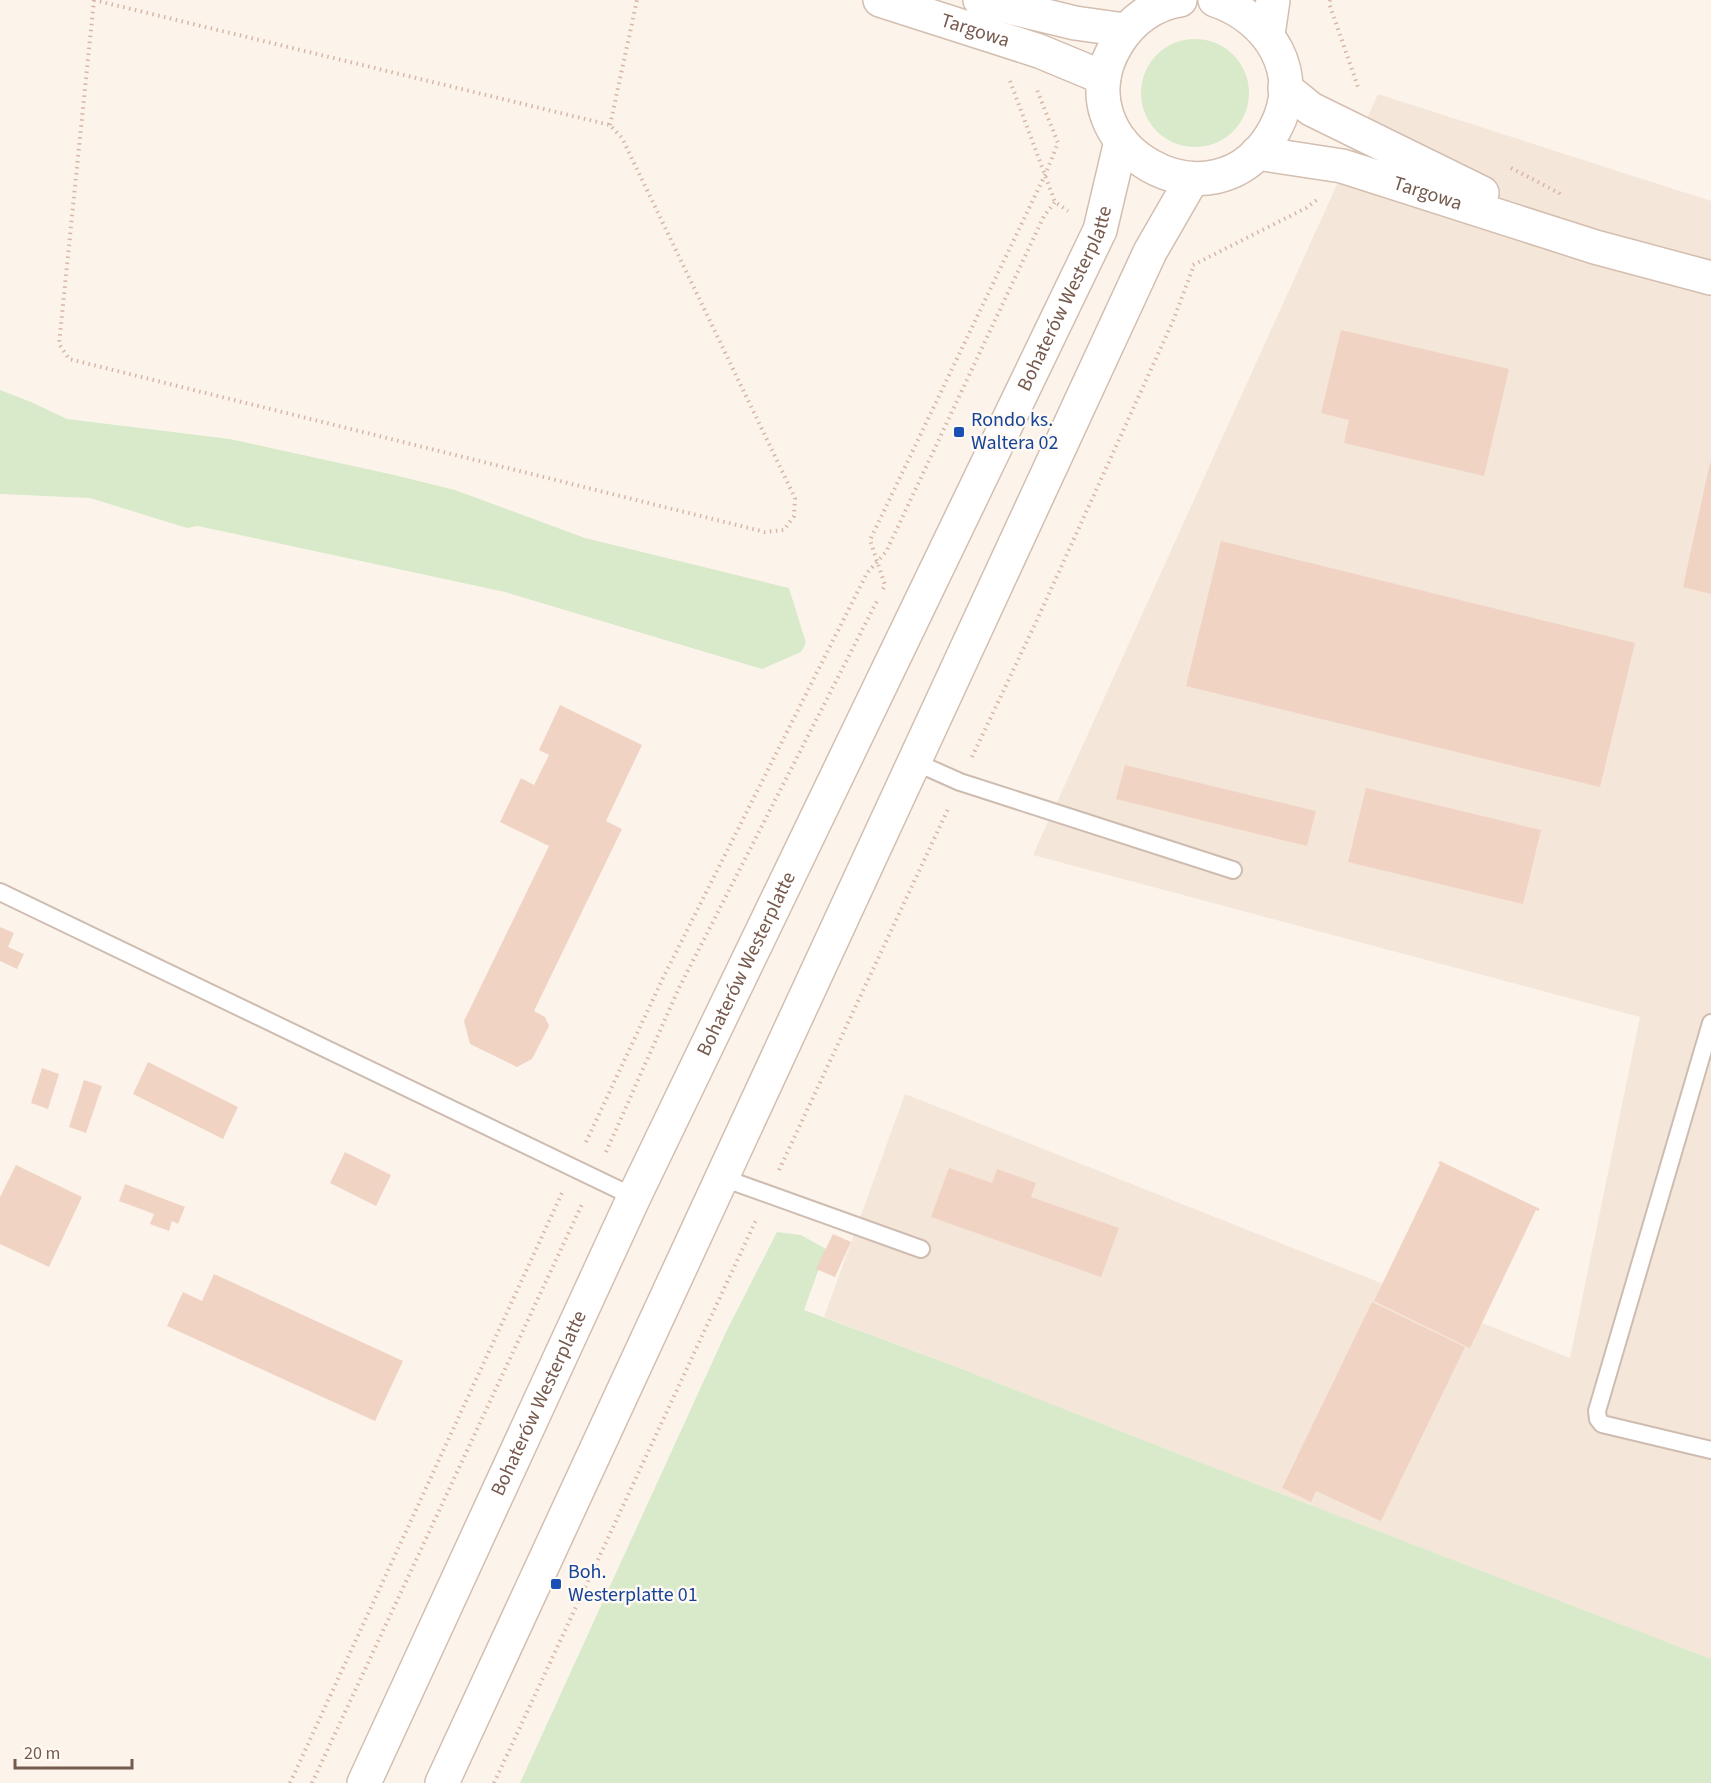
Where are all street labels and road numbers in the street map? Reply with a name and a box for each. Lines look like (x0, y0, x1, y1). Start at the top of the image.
street label: Targowa (937, 6, 1013, 55)
street label: Targowa (1390, 169, 1466, 218)
street label: Bohaterów Westerplatte (1010, 203, 1119, 396)
street label: Bohaterów Westerplatte (690, 867, 803, 1061)
street label: Bohaterów Westerplatte (484, 1306, 594, 1501)

